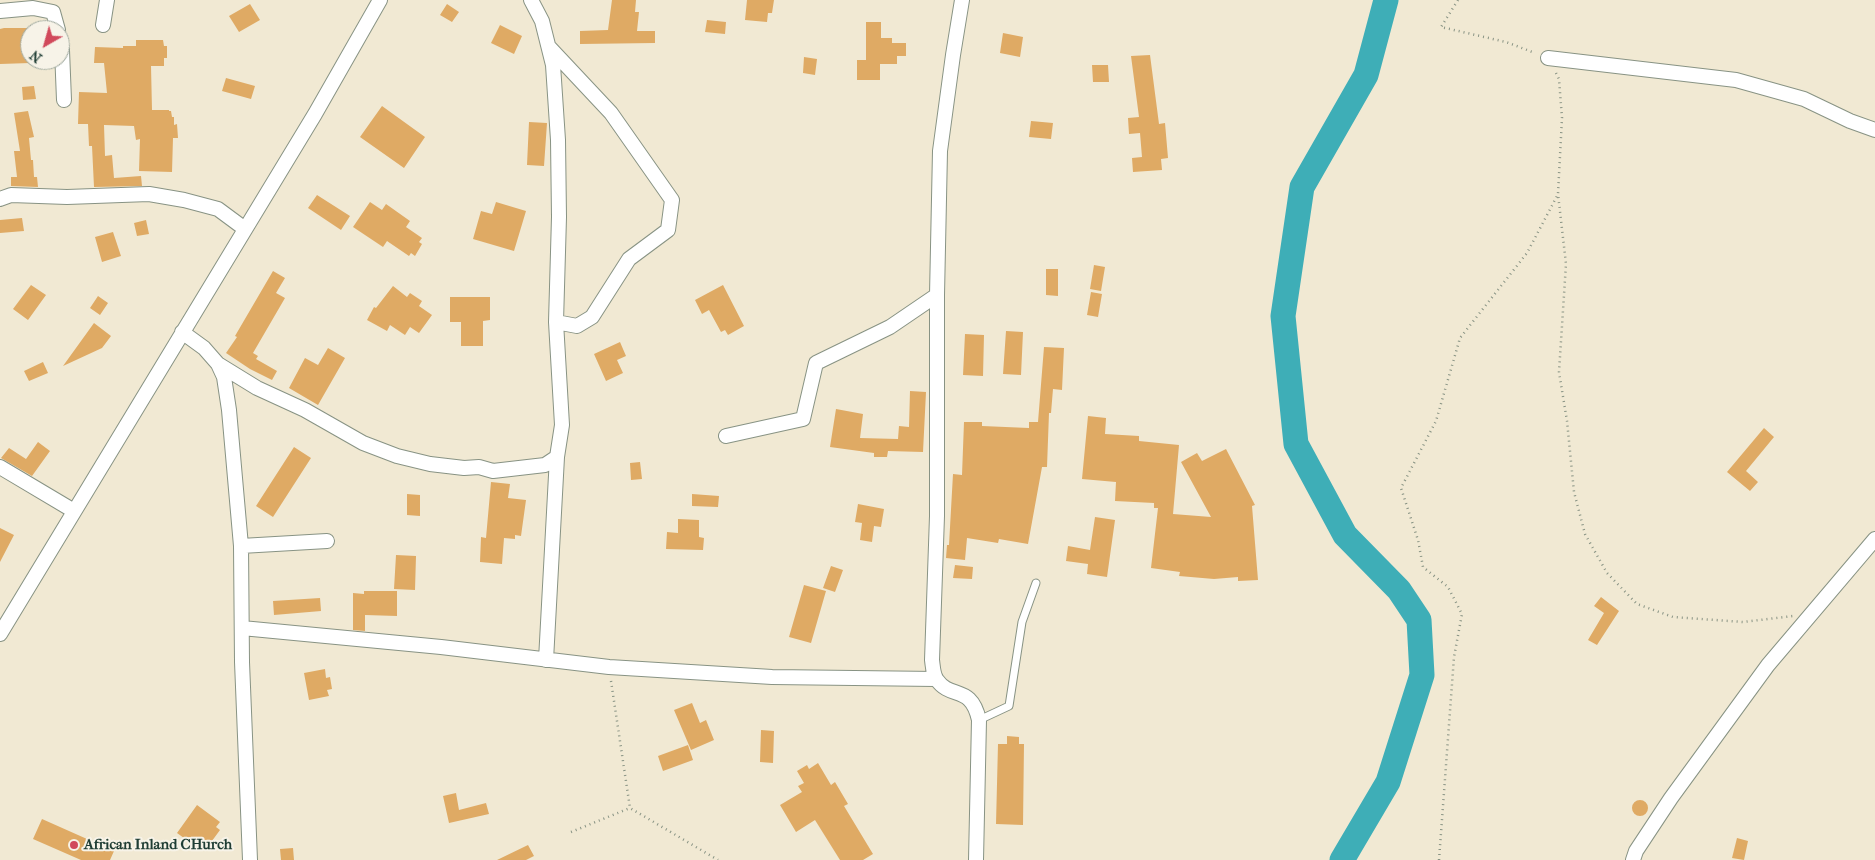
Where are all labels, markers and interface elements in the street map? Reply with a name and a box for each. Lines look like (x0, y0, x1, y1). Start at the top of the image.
north arrow (20, 20, 70, 70)
text: N (27, 46, 45, 66)
place label: African Inland CHurch (84, 836, 232, 854)
marker: African Inland CHurch (68, 839, 80, 851)

